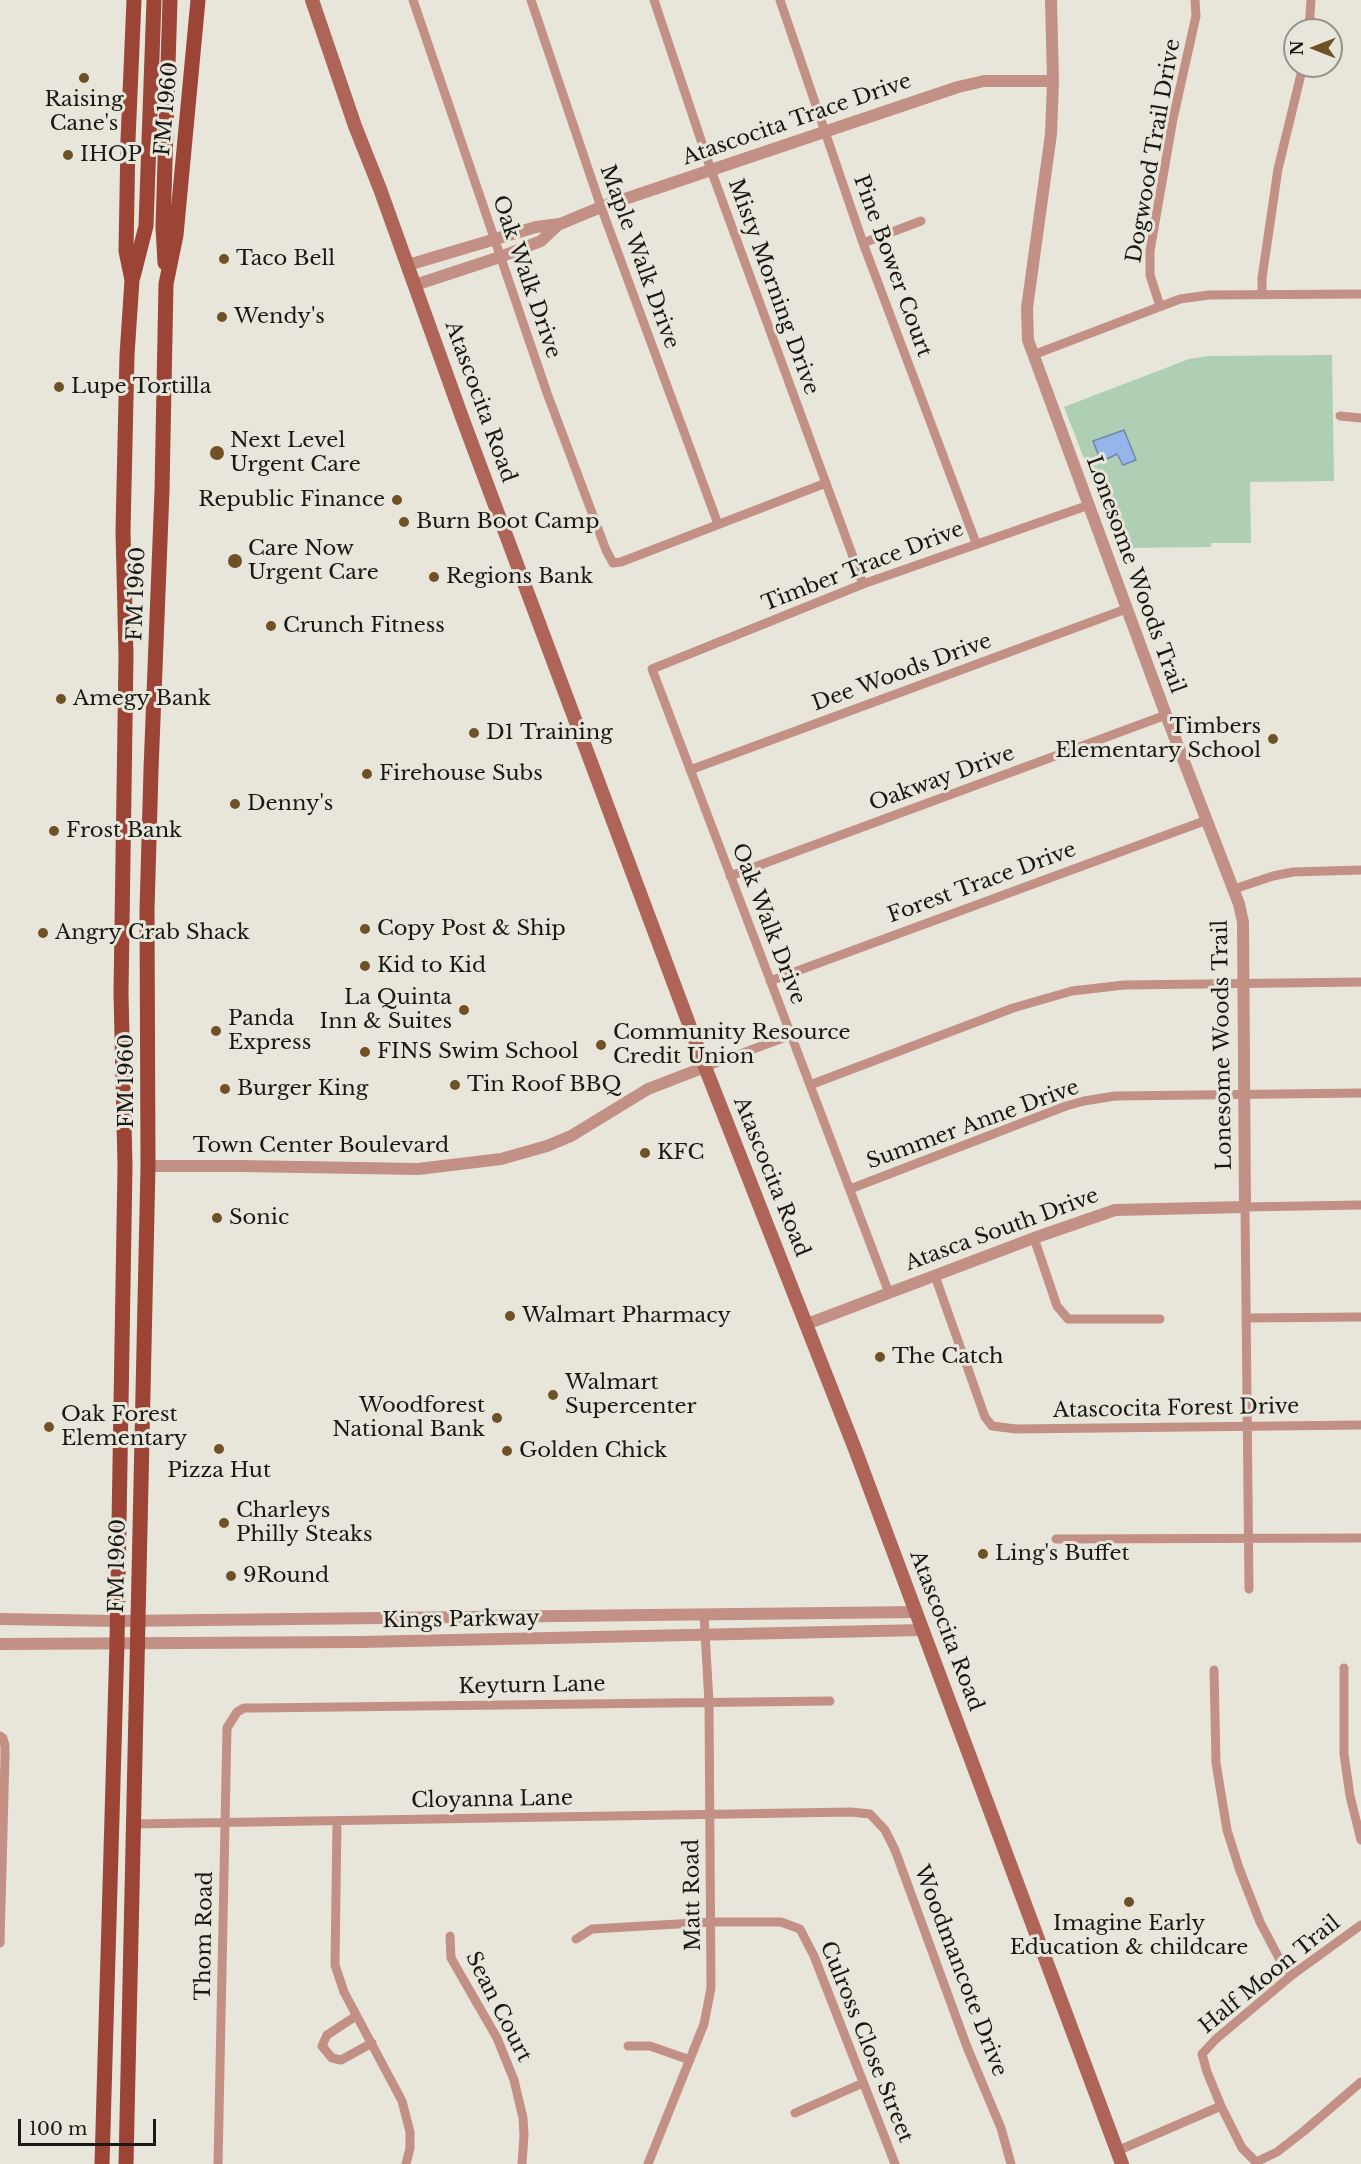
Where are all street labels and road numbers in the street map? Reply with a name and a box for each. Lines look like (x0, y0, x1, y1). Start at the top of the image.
street label: Dogwood Trail Drive (1122, 37, 1186, 265)
street label: FM 1960 (150, 61, 184, 157)
street label: Atascocita Trace Drive (679, 69, 915, 171)
street label: Maple Walk Drive (594, 162, 684, 352)
street label: Pine Bower Court (847, 172, 937, 360)
street label: Misty Morning Drive (722, 176, 824, 398)
street label: Oak Walk Drive (486, 192, 566, 362)
street label: Atascocita Road (439, 318, 521, 486)
street label: Lonesome Woods Trail (1080, 453, 1190, 697)
street label: Timber Trace Drive (759, 517, 967, 617)
street label: FM 1960 (123, 546, 151, 642)
street label: Dee Woods Drive (809, 629, 995, 717)
street label: Oakway Drive (866, 741, 1018, 817)
street label: Forest Trace Drive (884, 837, 1080, 929)
street label: Oak Walk Drive (726, 840, 810, 1008)
street label: Lonesome Woods Trail (1208, 920, 1238, 1170)
street label: FM 1960 (114, 1034, 140, 1128)
street label: Summer Anne Drive (863, 1075, 1083, 1175)
street label: Atascocita Road (727, 1093, 815, 1261)
street label: Town Center Boulevard (193, 1133, 449, 1159)
street label: Atasca South Drive (902, 1183, 1102, 1277)
street label: Atascocita Forest Drive (1053, 1394, 1299, 1424)
street label: FM 1960 (105, 1519, 131, 1613)
street label: Atascocita Road (904, 1547, 988, 1715)
street label: Kings Parkway (382, 1606, 540, 1634)
street label: Keyturn Lane (458, 1672, 606, 1700)
street label: Cloyanna Lane (411, 1786, 573, 1814)
street label: Matt Road (679, 1839, 707, 1951)
street label: Woodmancote Drive (908, 1862, 1012, 2080)
street label: Thom Road (191, 1871, 219, 2001)
street label: Half Moon Trail (1195, 1911, 1345, 2039)
street label: Culross Close Street (814, 1938, 918, 2146)
street label: Sean Court (459, 1948, 537, 2066)

